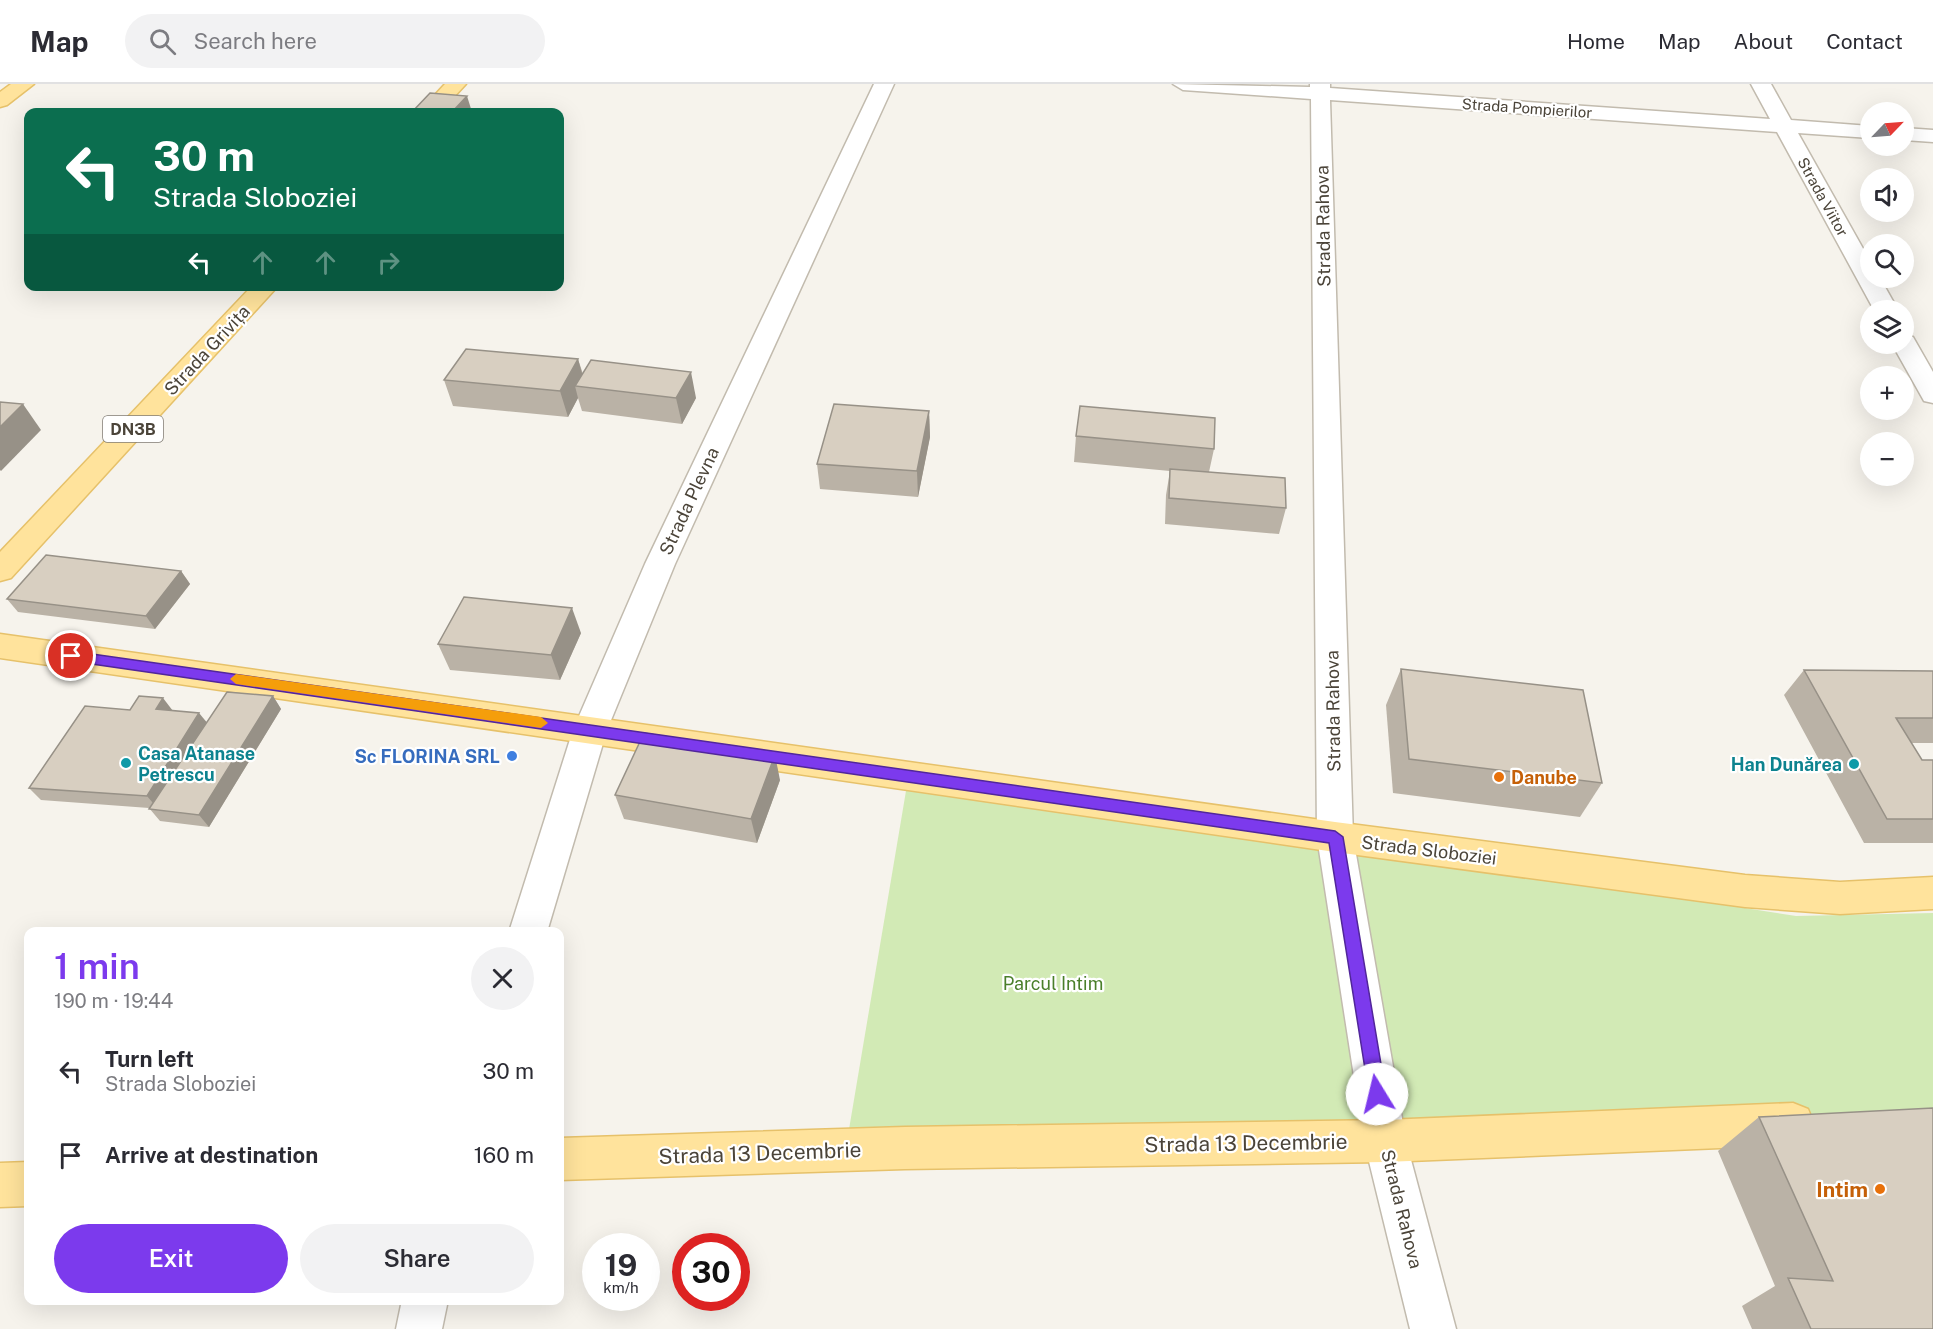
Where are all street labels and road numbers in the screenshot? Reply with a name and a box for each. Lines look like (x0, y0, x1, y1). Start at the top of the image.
street label: Strada Pompierilor (1461, 95, 1593, 121)
street label: Strada Viitor (1794, 155, 1852, 240)
street label: Strada Rahova (1311, 165, 1335, 287)
street label: Strada Grivița (160, 301, 254, 399)
road number: DN3B (103, 416, 163, 442)
street label: Strada Plevna (655, 444, 723, 558)
street label: Strada Rahova (1321, 650, 1345, 772)
street label: Strada Sloboziei (1360, 831, 1498, 869)
street label: Strada 13 Decembrie (1144, 1129, 1348, 1157)
street label: Strada 13 Decembrie (658, 1137, 862, 1169)
street label: Strada Rahova (1377, 1147, 1427, 1271)

